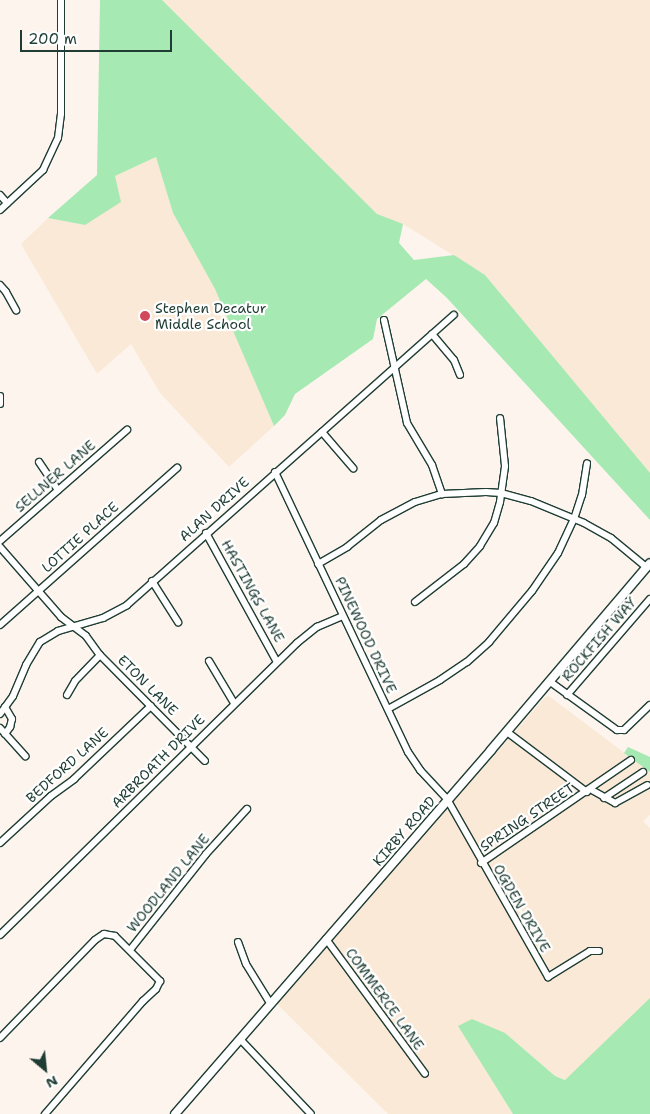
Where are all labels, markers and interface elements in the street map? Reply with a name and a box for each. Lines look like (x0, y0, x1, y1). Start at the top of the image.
scale bar (22, 20, 175, 52)
text: 200 m (28, 29, 77, 49)
place label: Stephen Decatur Middle School (155, 300, 266, 332)
marker: Stephen Decatur Middle School (139, 310, 151, 322)
street label: SELLNER LANE (11, 436, 99, 516)
street label: ALAN DRIVE (176, 473, 252, 545)
street label: LOTTIE PLACE (38, 498, 122, 576)
street label: HASTINGS LANE (218, 537, 288, 645)
street label: PINEWOOD DRIVE (332, 574, 400, 696)
street label: ROCKFISH WAY (558, 594, 640, 684)
street label: ETON LANE (114, 651, 182, 719)
street label: ARBROATH DRIVE (108, 711, 208, 811)
street label: BEDFORD LANE (22, 724, 112, 806)
street label: SPRING STREET (477, 779, 577, 855)
street label: KIRBY ROAD (369, 793, 439, 869)
street label: WOODLAND LANE (123, 830, 213, 936)
street label: OGDEN DRIVE (490, 861, 554, 955)
street label: COMMERCE LANE (342, 945, 428, 1053)
north arrow (20, 1044, 70, 1094)
text: N (43, 1072, 61, 1093)

